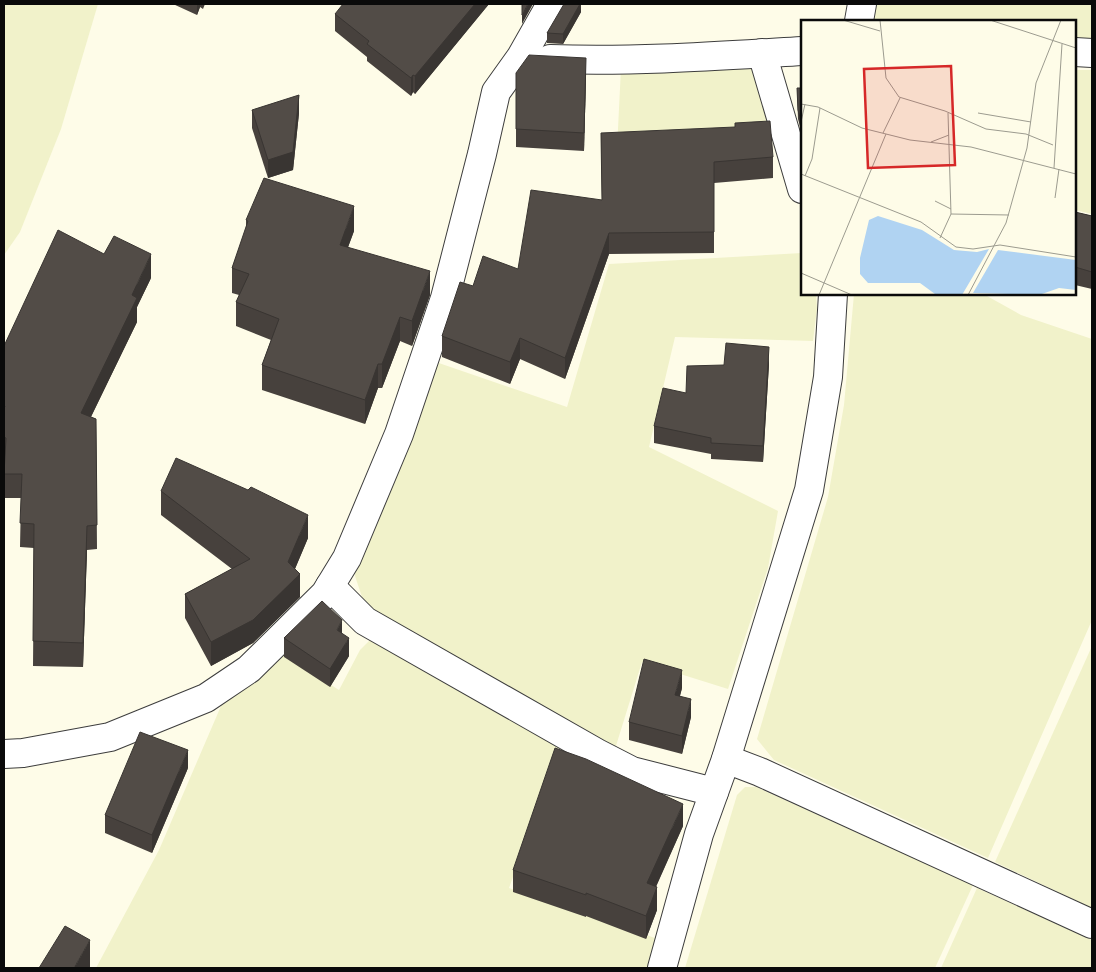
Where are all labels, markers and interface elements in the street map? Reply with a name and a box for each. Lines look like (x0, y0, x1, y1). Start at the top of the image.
inset map (801, 20, 1076, 295)

